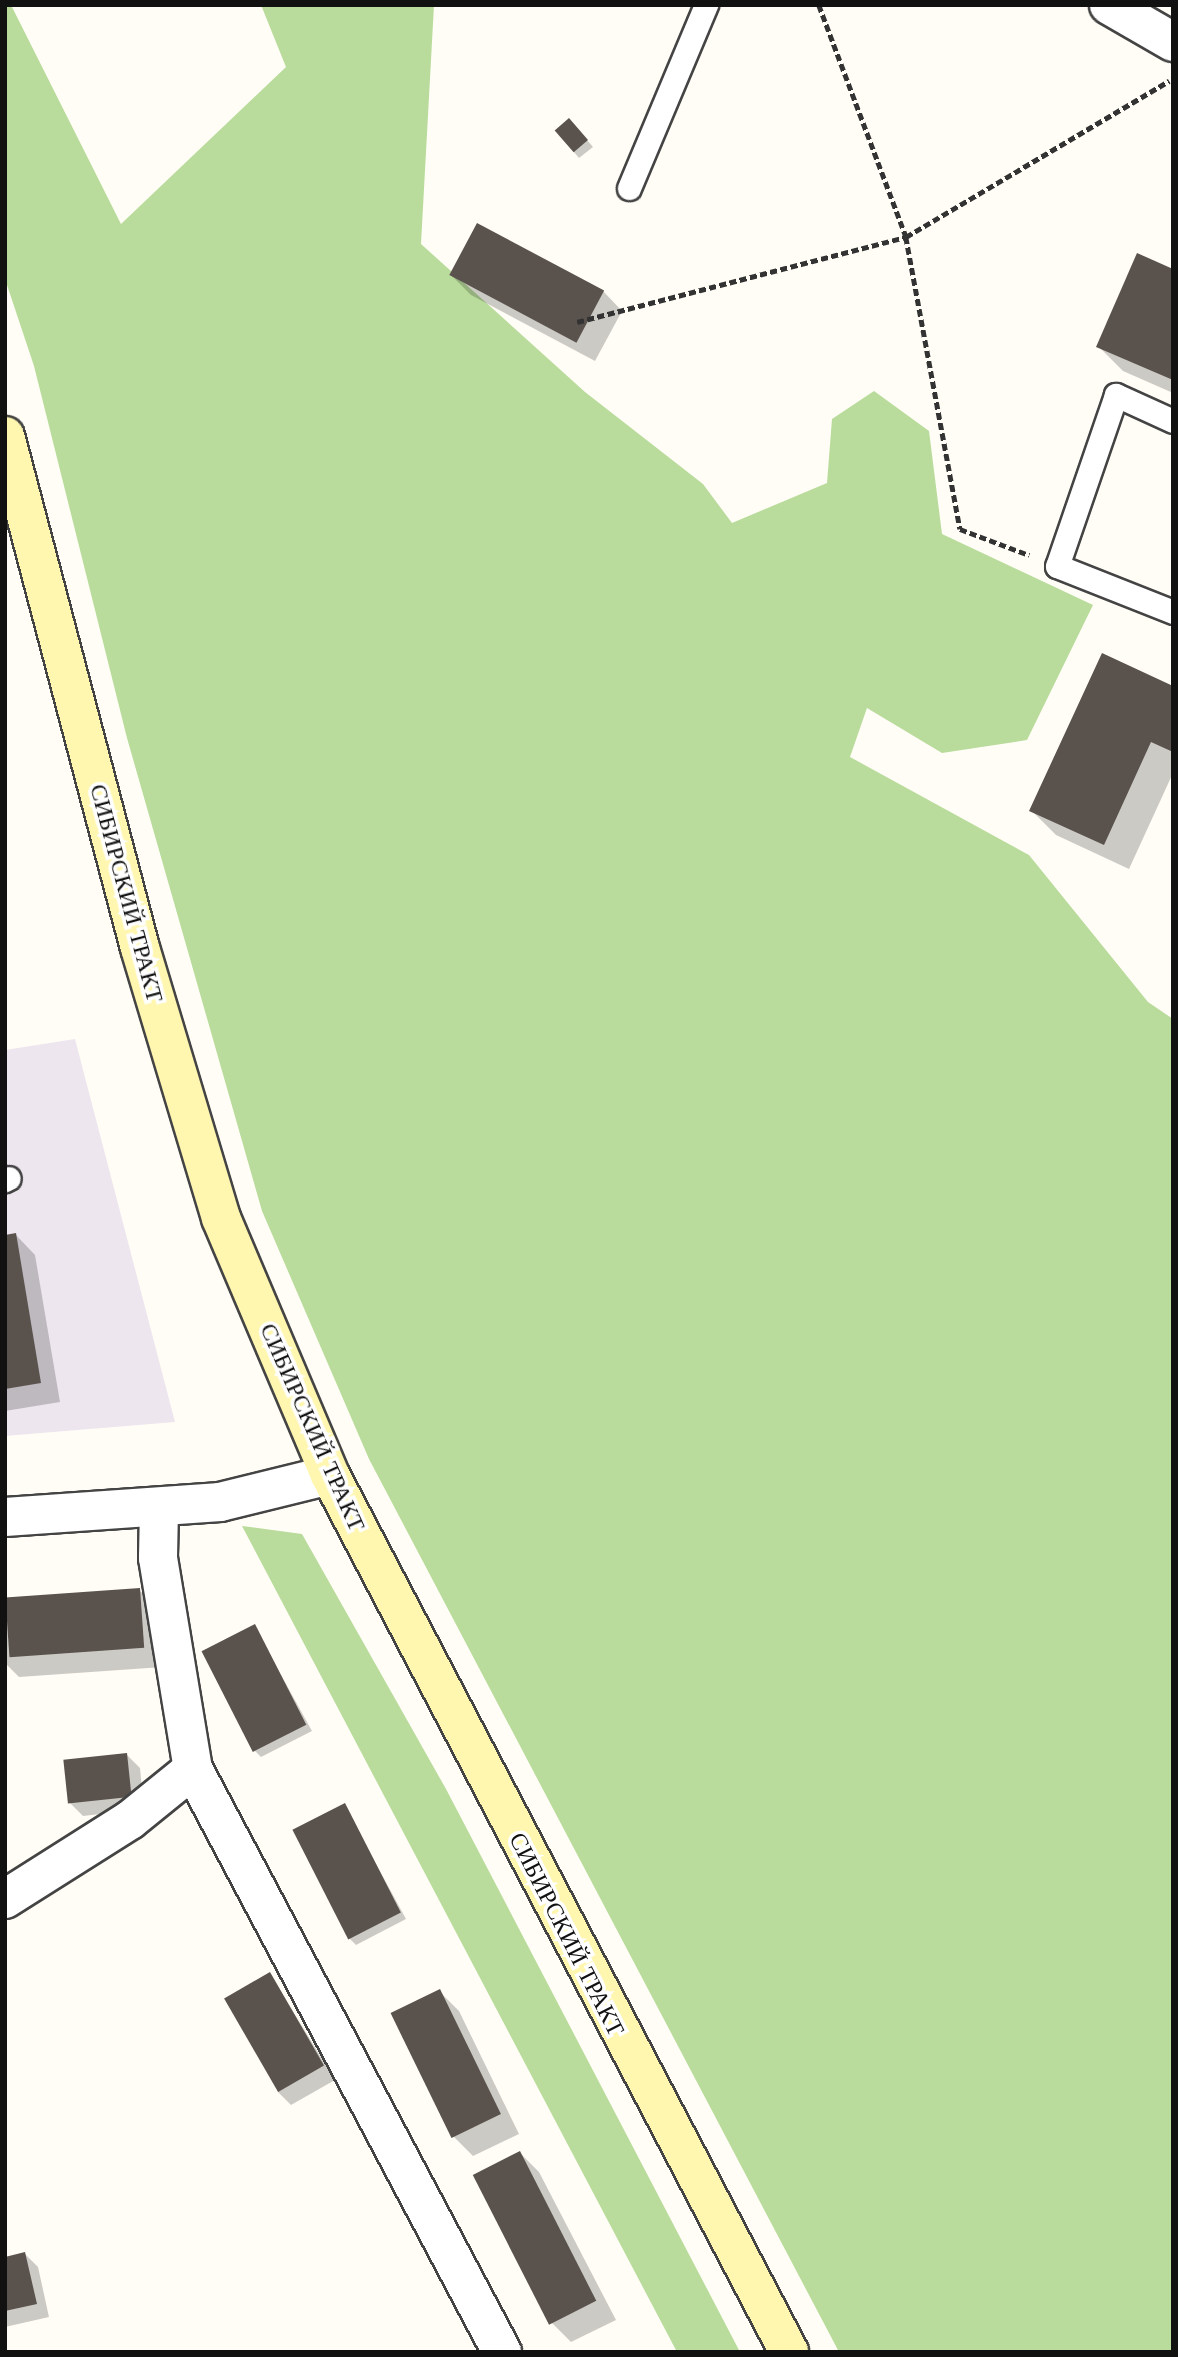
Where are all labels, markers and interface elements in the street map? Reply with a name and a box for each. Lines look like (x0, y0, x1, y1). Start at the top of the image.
street label: СИБИРСКИЙ ТРАКТ (84, 781, 170, 1005)
street label: СИБИРСКИЙ ТРАКТ (254, 1319, 372, 1535)
street label: СИБИРСКИЙ ТРАКТ (503, 1827, 631, 2041)

